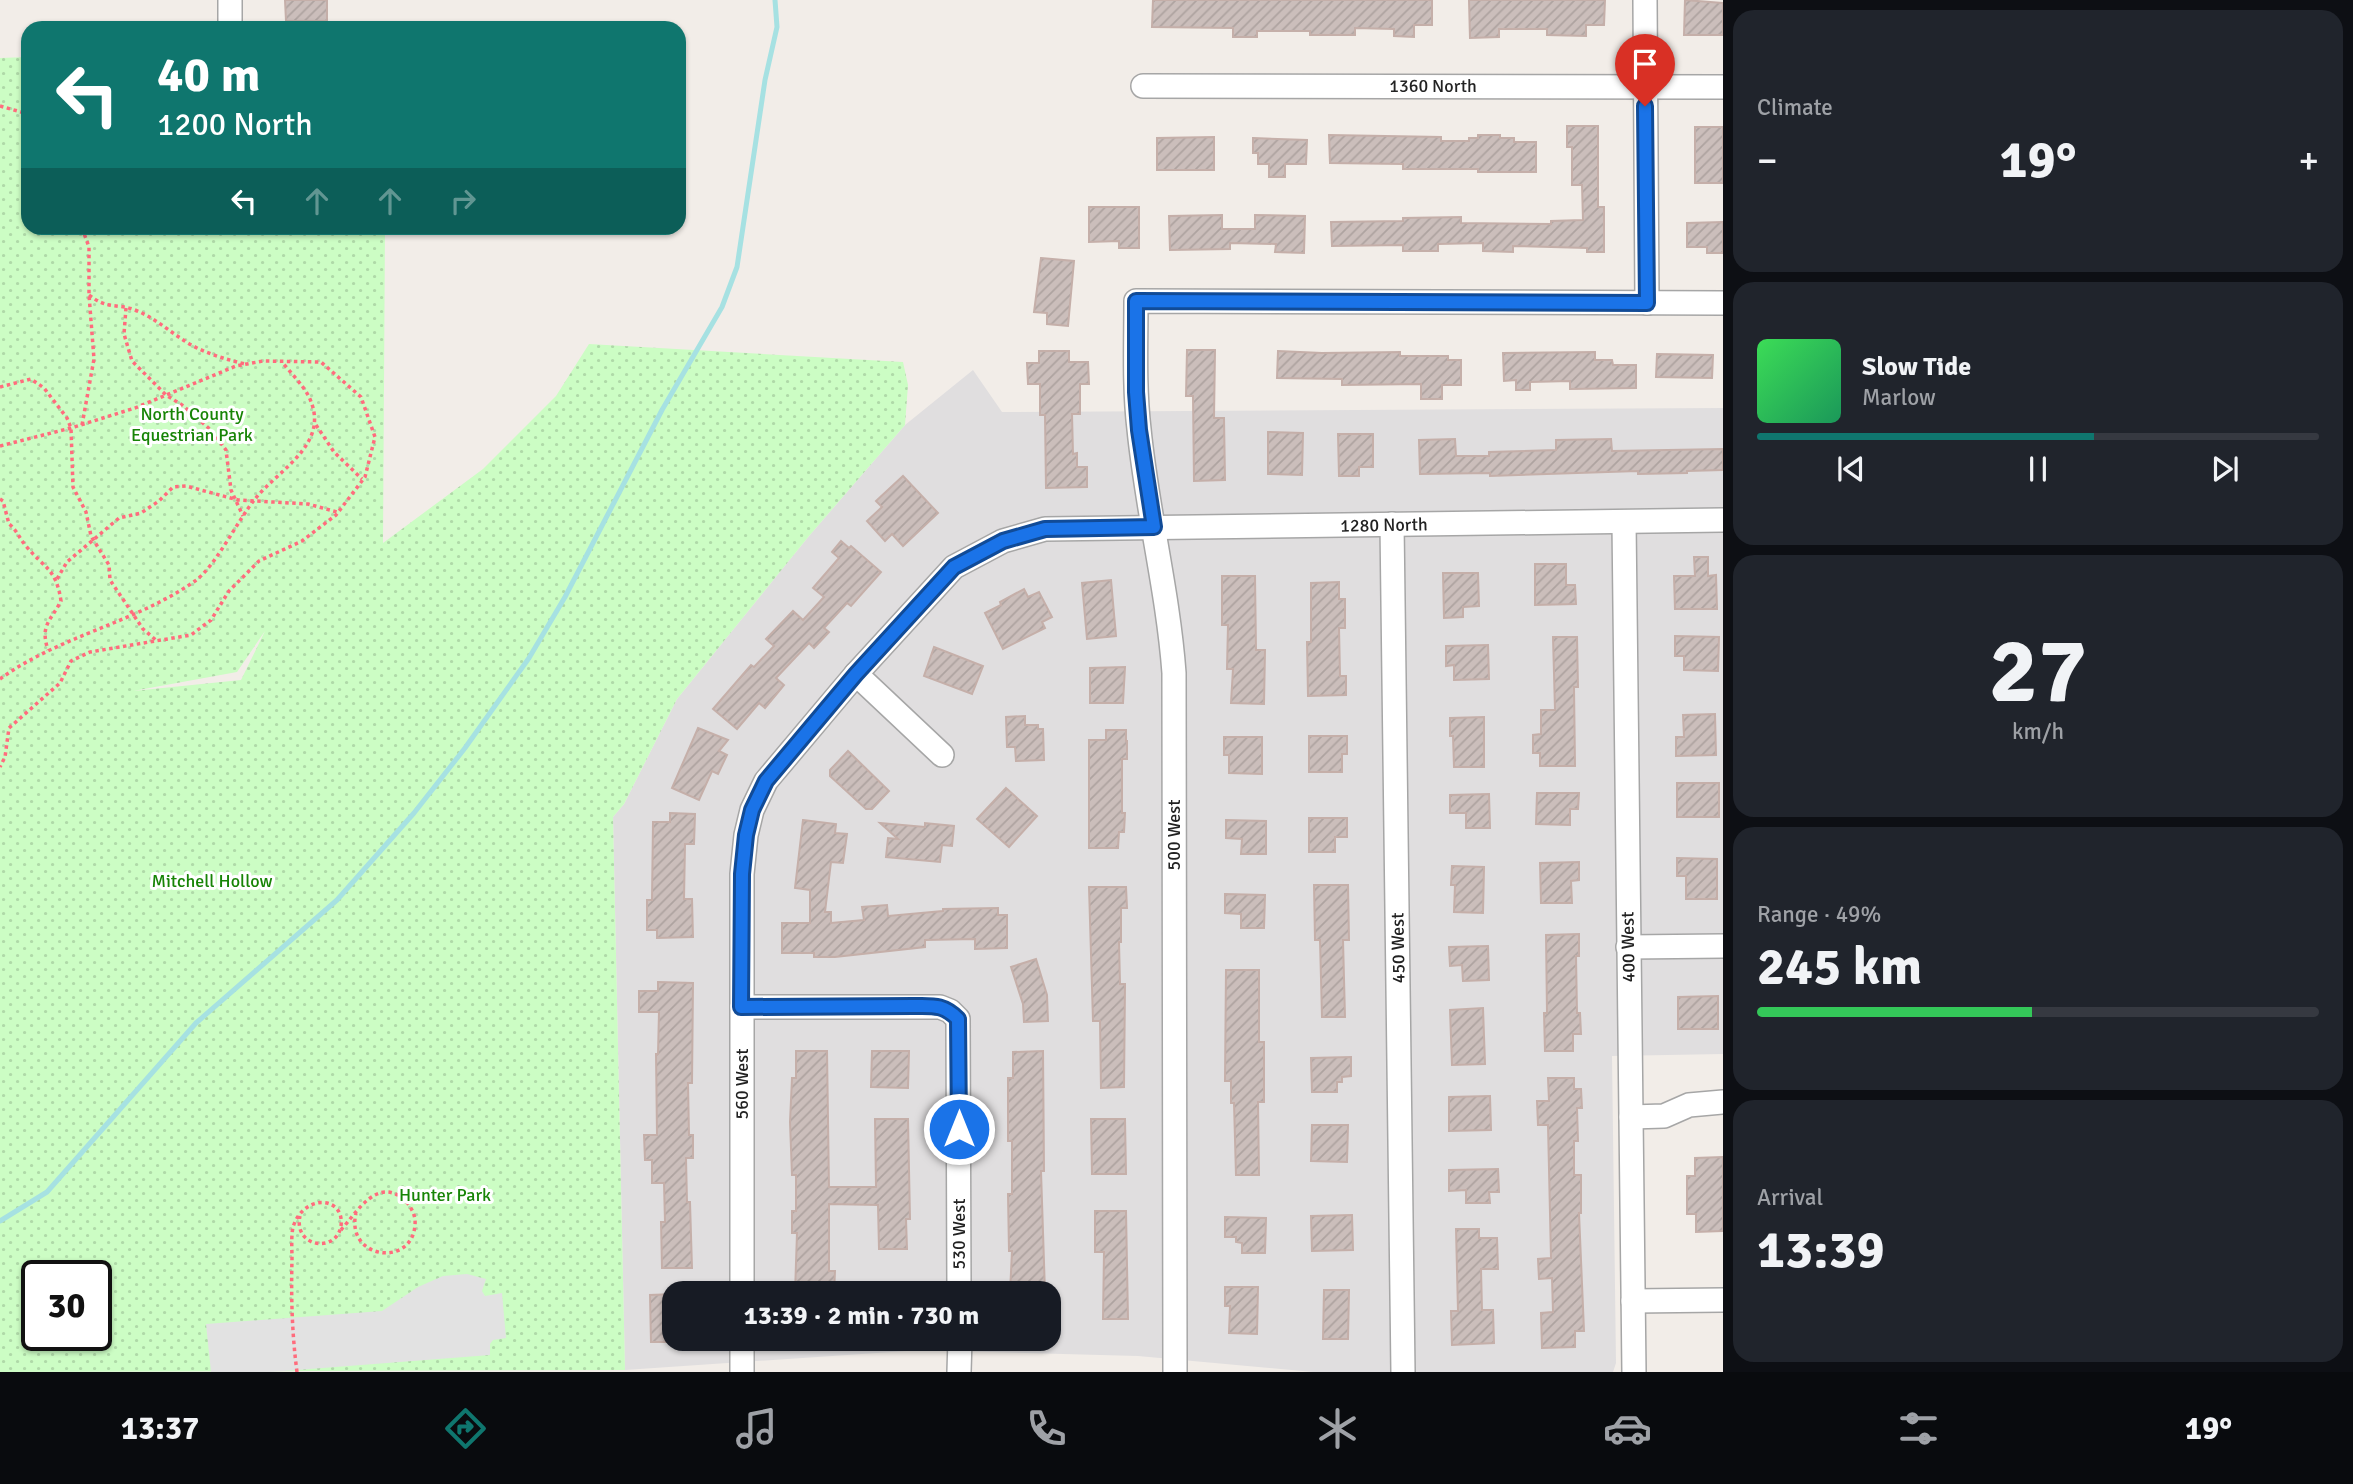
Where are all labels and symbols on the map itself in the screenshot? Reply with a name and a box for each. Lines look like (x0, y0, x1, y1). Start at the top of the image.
pin (1615, 34, 1675, 106)
street label: 1360 North (1389, 75, 1477, 97)
park label: North County Equestrian Park (131, 403, 253, 446)
street label: 1280 North (1340, 513, 1428, 537)
street label: 500 West (1163, 800, 1185, 870)
park label: Mitchell Hollow (152, 870, 272, 892)
street label: 400 West (1616, 911, 1640, 983)
street label: 450 West (1386, 912, 1410, 984)
street label: 560 West (731, 1049, 753, 1119)
position arrow (922, 1092, 996, 1166)
park label: Hunter Park (399, 1184, 491, 1206)
street label: 530 West (948, 1199, 970, 1269)
speed limit sign: 30 (21, 1260, 112, 1351)

